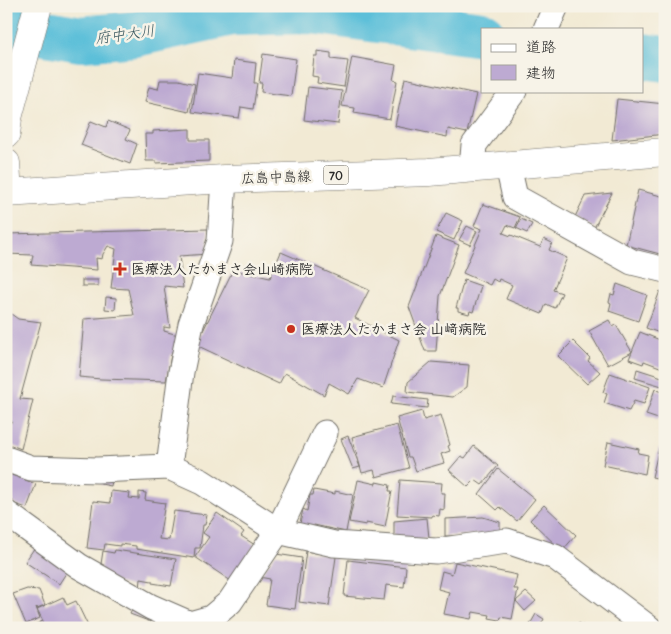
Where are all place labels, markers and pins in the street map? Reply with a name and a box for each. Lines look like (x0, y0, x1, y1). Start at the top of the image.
place label: 医療法人たかまさ会山崎病院 (131, 260, 313, 278)
marker: 医療法人たかまさ会山崎病院 (113, 262, 127, 276)
place label: 医療法人たかまさ会 山﨑病院 (301, 320, 486, 338)
marker: 医療法人たかまさ会 山﨑病院 (285, 323, 297, 335)

